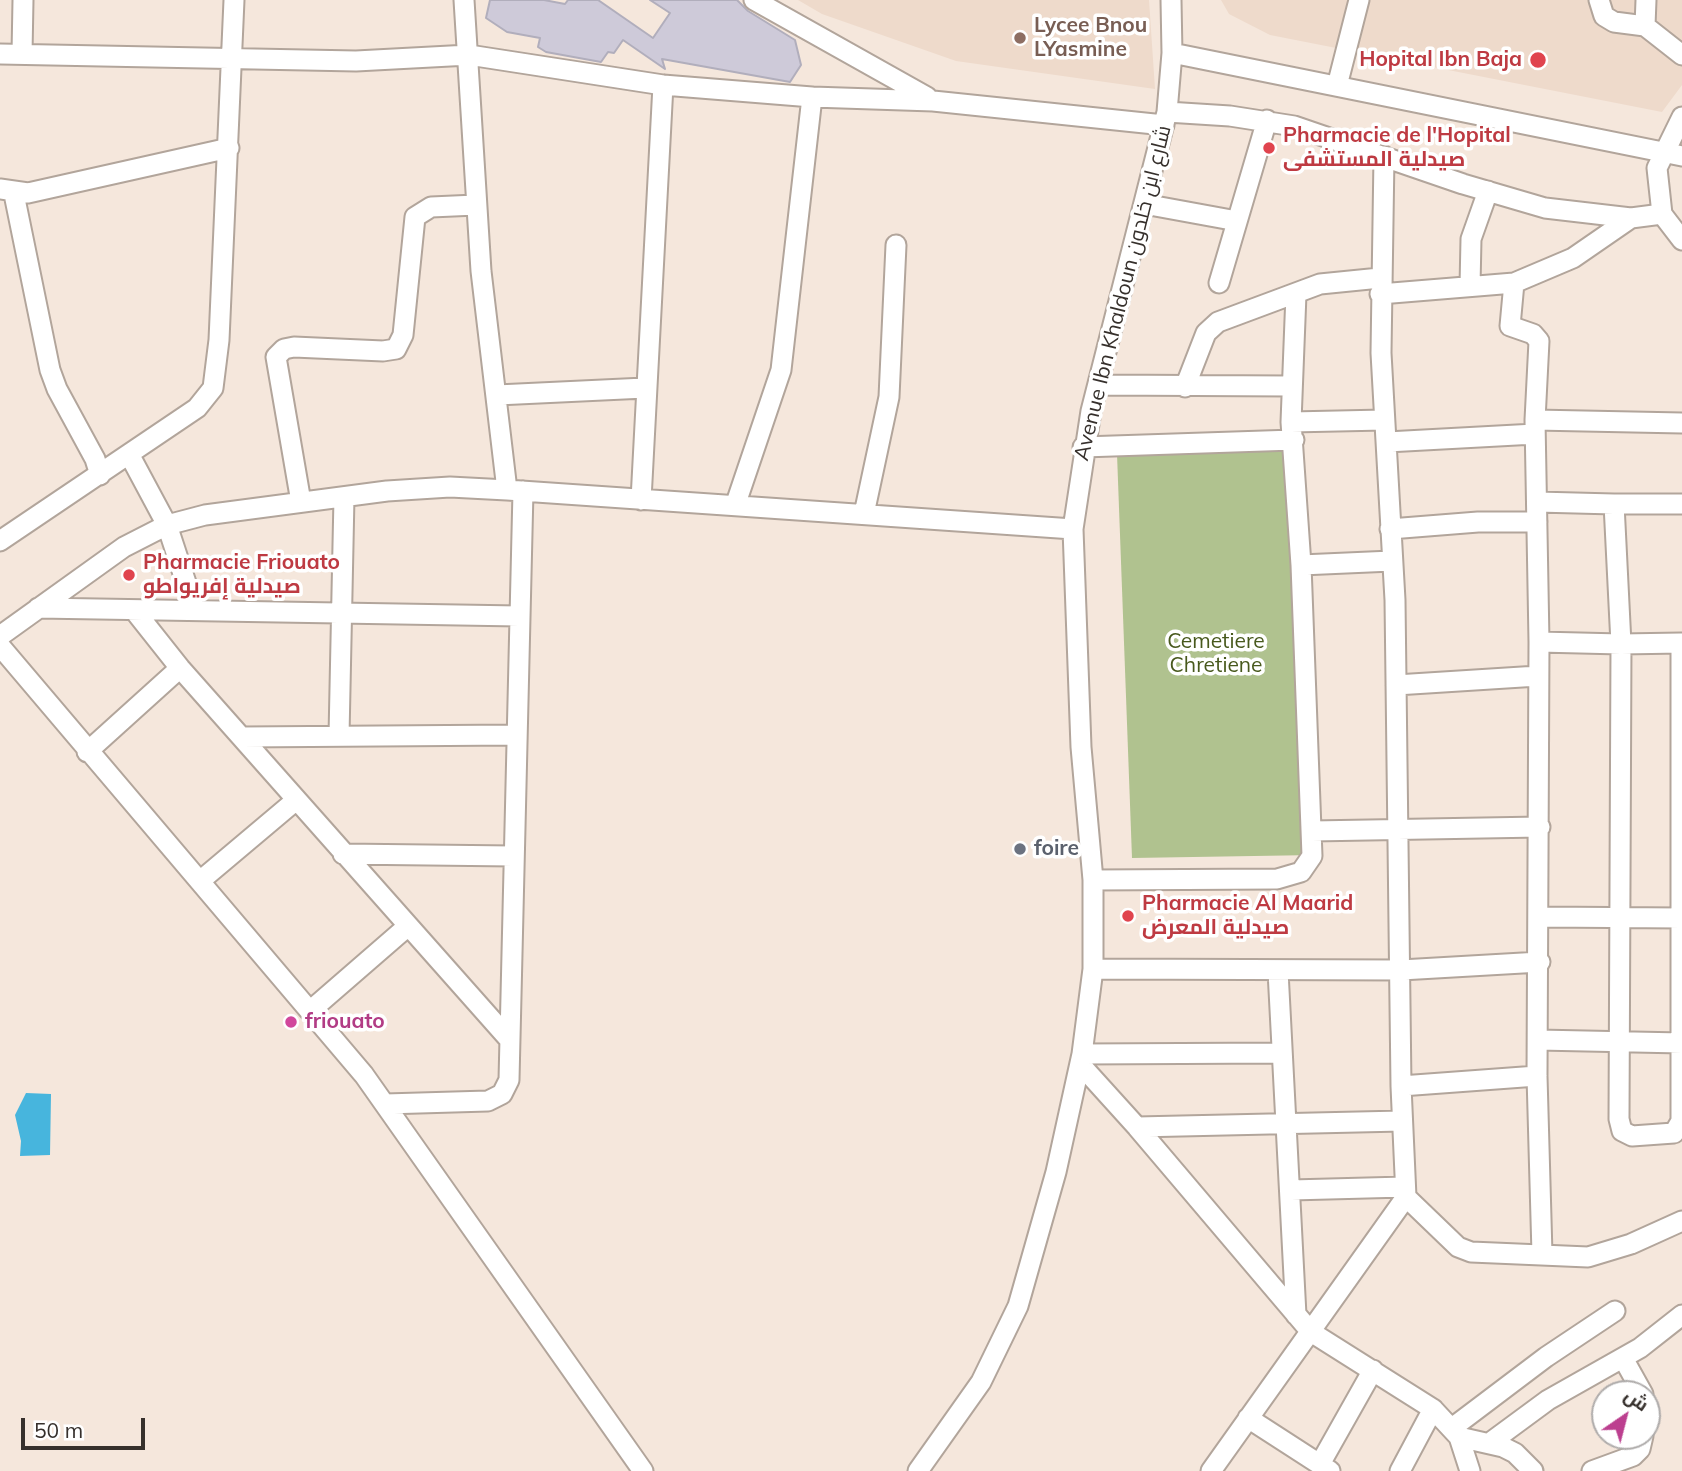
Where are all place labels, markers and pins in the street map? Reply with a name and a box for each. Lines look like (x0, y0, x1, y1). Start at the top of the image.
place label: Lycee Bnou LYasmine (1034, 13, 1147, 63)
marker: Lycee Bnou LYasmine (1012, 30, 1028, 46)
place label: Hopital Ibn Baja (1359, 47, 1522, 73)
marker: Hopital Ibn Baja (1528, 50, 1548, 70)
place label: Pharmacie de l'Hopital صيدلية المستشفى (1283, 123, 1511, 173)
marker: Pharmacie de l'Hopital صيدلية المستشفى (1261, 140, 1277, 156)
place label: Pharmacie Friouato صيدلية إفريواطو (143, 550, 340, 600)
marker: Pharmacie Friouato صيدلية إفريواطو (121, 567, 137, 583)
place label: foire (1034, 836, 1079, 862)
marker: foire (1012, 841, 1028, 857)
place label: Pharmacie Al Maarid صيدلية المعرض (1142, 891, 1353, 941)
marker: Pharmacie Al Maarid صيدلية المعرض (1120, 908, 1136, 924)
place label: friouato (305, 1009, 385, 1035)
marker: friouato (283, 1014, 299, 1030)

